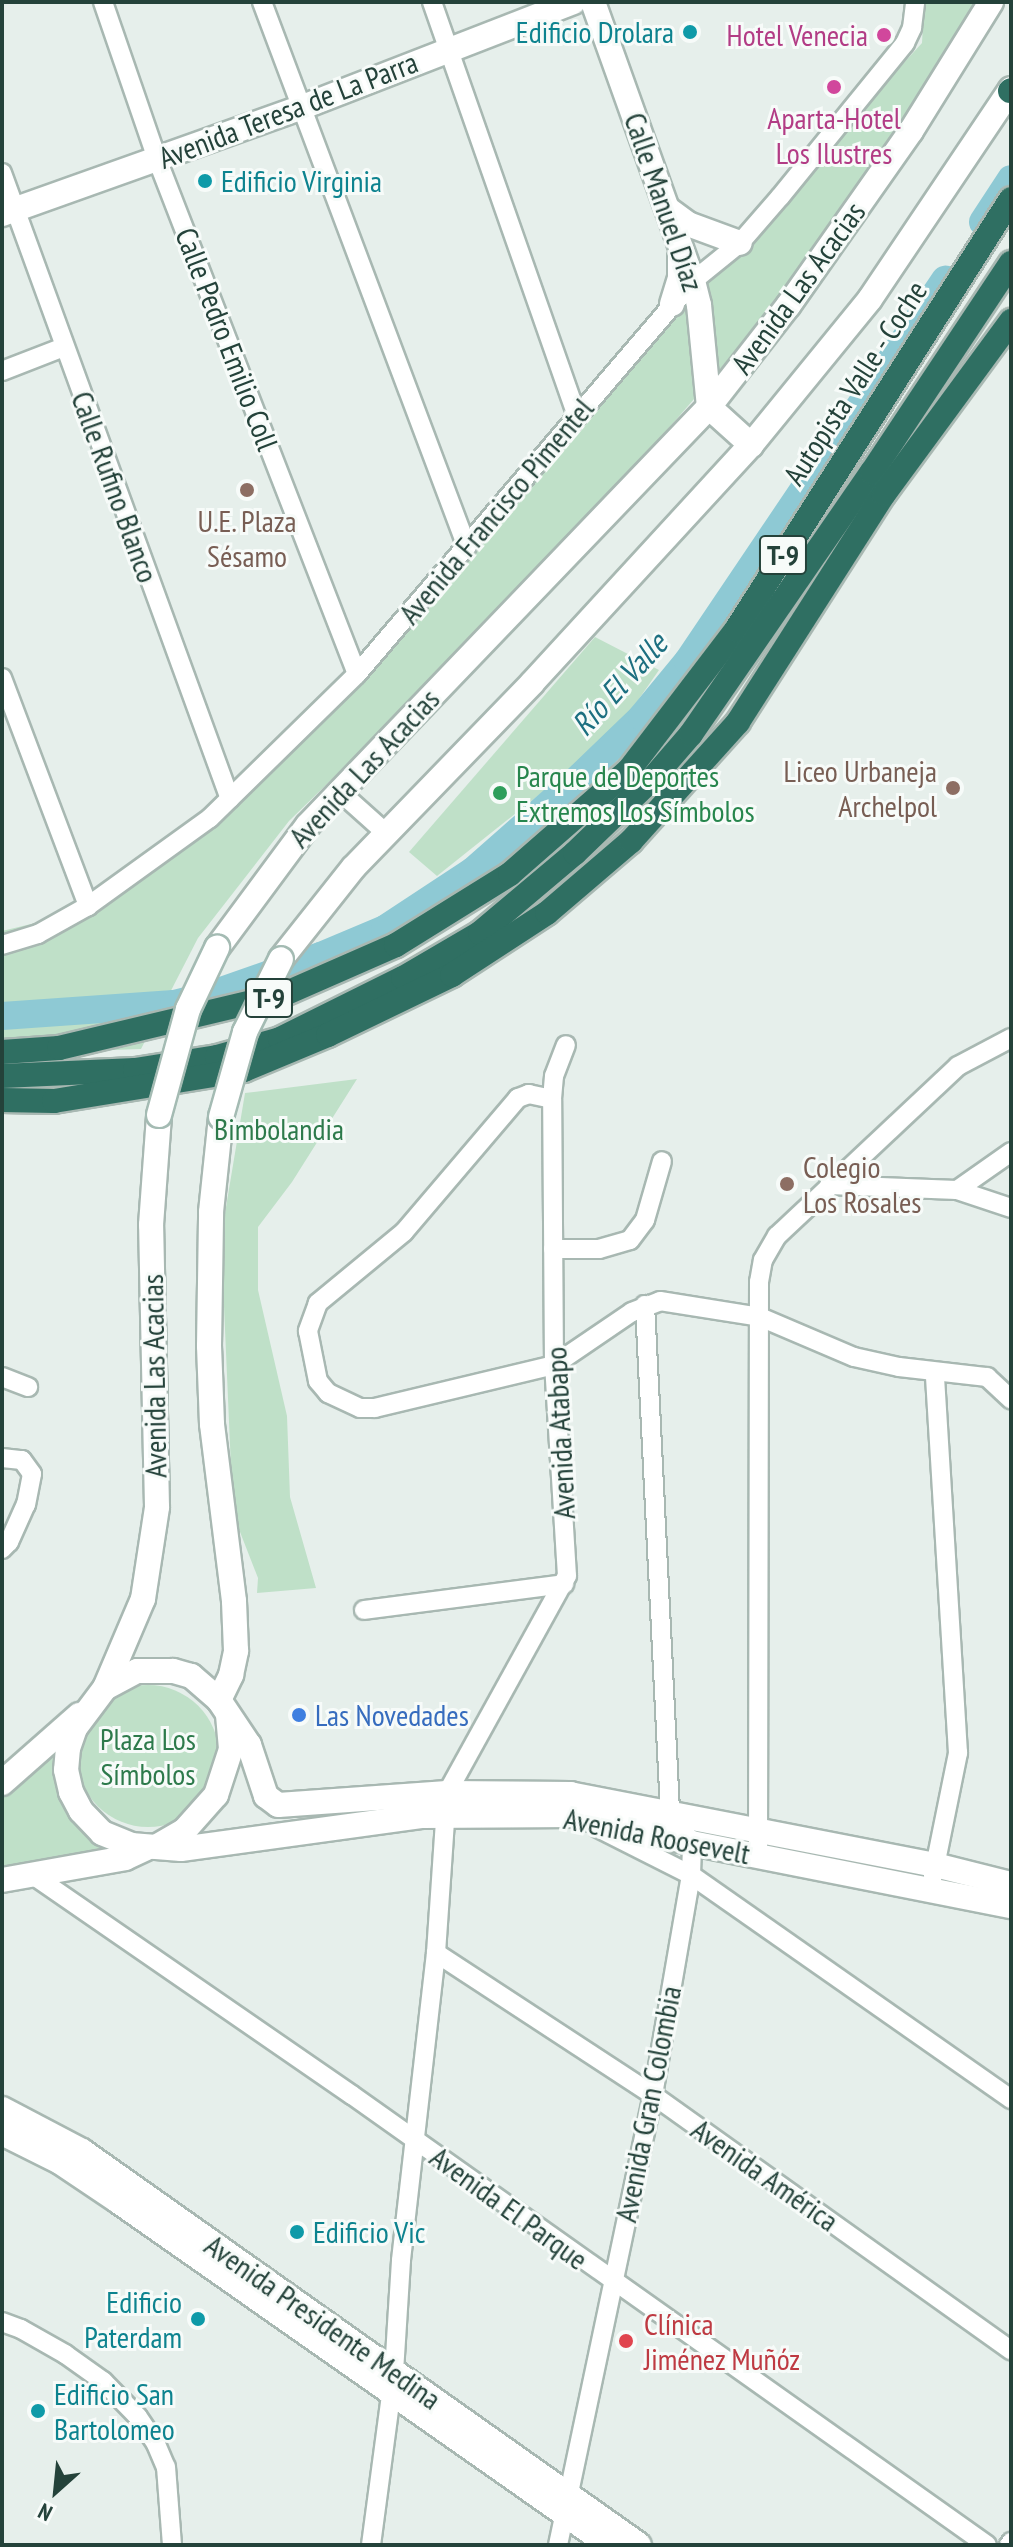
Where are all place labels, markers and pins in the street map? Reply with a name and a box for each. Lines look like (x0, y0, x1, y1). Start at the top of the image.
place label: Edificio Drolara (516, 14, 674, 50)
place label: Hotel Venecia (726, 17, 868, 53)
marker: Edificio Drolara (681, 23, 699, 41)
marker: Hotel Venecia (875, 26, 893, 44)
marker: Aparta-Hotel Los Ilustres (825, 78, 843, 96)
place label: Aparta-Hotel Los Ilustres (767, 100, 901, 170)
place label: Edificio Virginia (221, 163, 383, 199)
marker: Edificio Virginia (196, 172, 214, 190)
marker: U.E. Plaza Sésamo (238, 481, 256, 499)
place label: U.E. Plaza Sésamo (197, 503, 297, 574)
place label: Liceo Urbaneja Archelpol (784, 753, 937, 824)
place label: Parque de Deportes Extremos Los Símbolos (516, 758, 755, 828)
marker: Liceo Urbaneja Archelpol (944, 779, 962, 797)
marker: Parque de Deportes Extremos Los Símbolos (491, 784, 509, 802)
place label: Colegio Los Rosales (803, 1149, 921, 1220)
marker: Colegio Los Rosales (778, 1175, 796, 1193)
place label: Las Novedades (315, 1697, 469, 1733)
marker: Las Novedades (290, 1706, 308, 1724)
place label: Edificio Vic (313, 2214, 426, 2250)
marker: Edificio Vic (288, 2223, 306, 2241)
place label: Edificio Paterdam (84, 2284, 182, 2354)
place label: Clínica Jiménez Muñóz (644, 2306, 801, 2376)
marker: Edificio Paterdam (189, 2310, 207, 2328)
marker: Clínica Jiménez Muñóz (615, 2330, 637, 2352)
place label: Edificio San Bartolomeo (54, 2376, 175, 2446)
marker: Edificio San Bartolomeo (29, 2402, 47, 2420)

